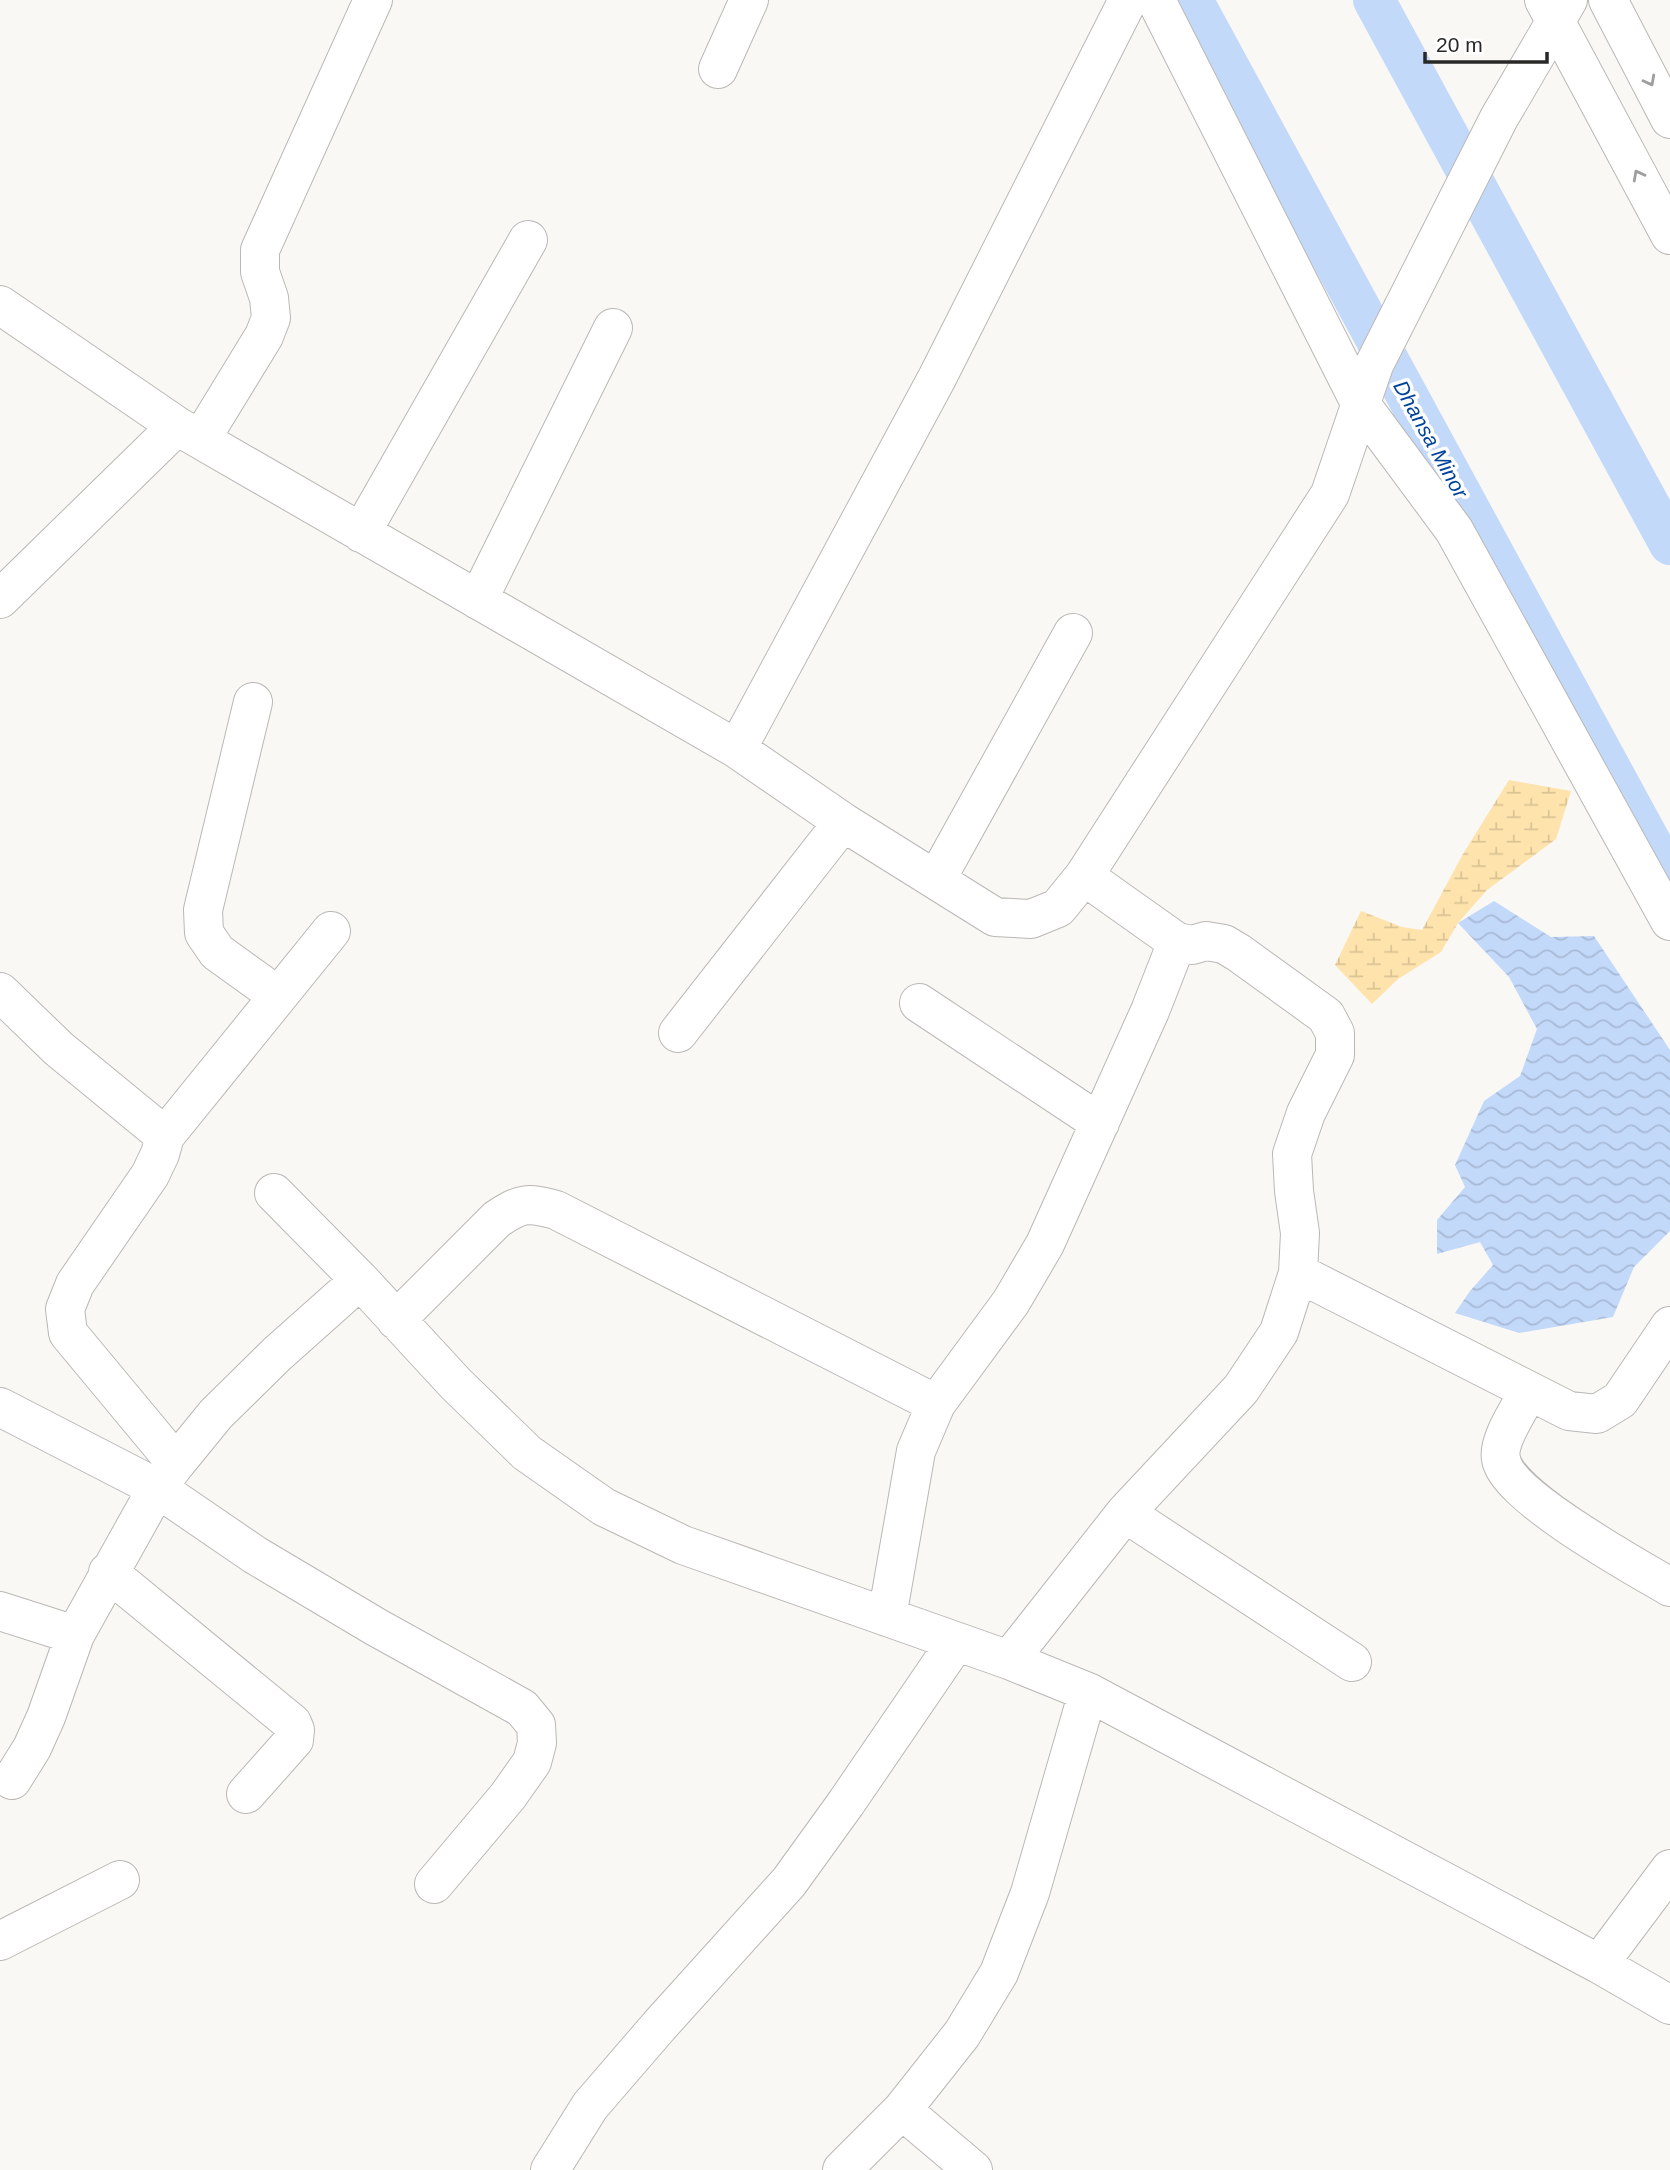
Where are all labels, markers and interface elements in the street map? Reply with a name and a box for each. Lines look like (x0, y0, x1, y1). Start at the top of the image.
scale bar (1425, 21, 1548, 65)
text: 20 m (1436, 33, 1483, 56)
one-way arrow (1642, 74, 1656, 86)
one-way arrow (1633, 170, 1646, 182)
water label: Dhansa Minor (1389, 376, 1473, 503)

